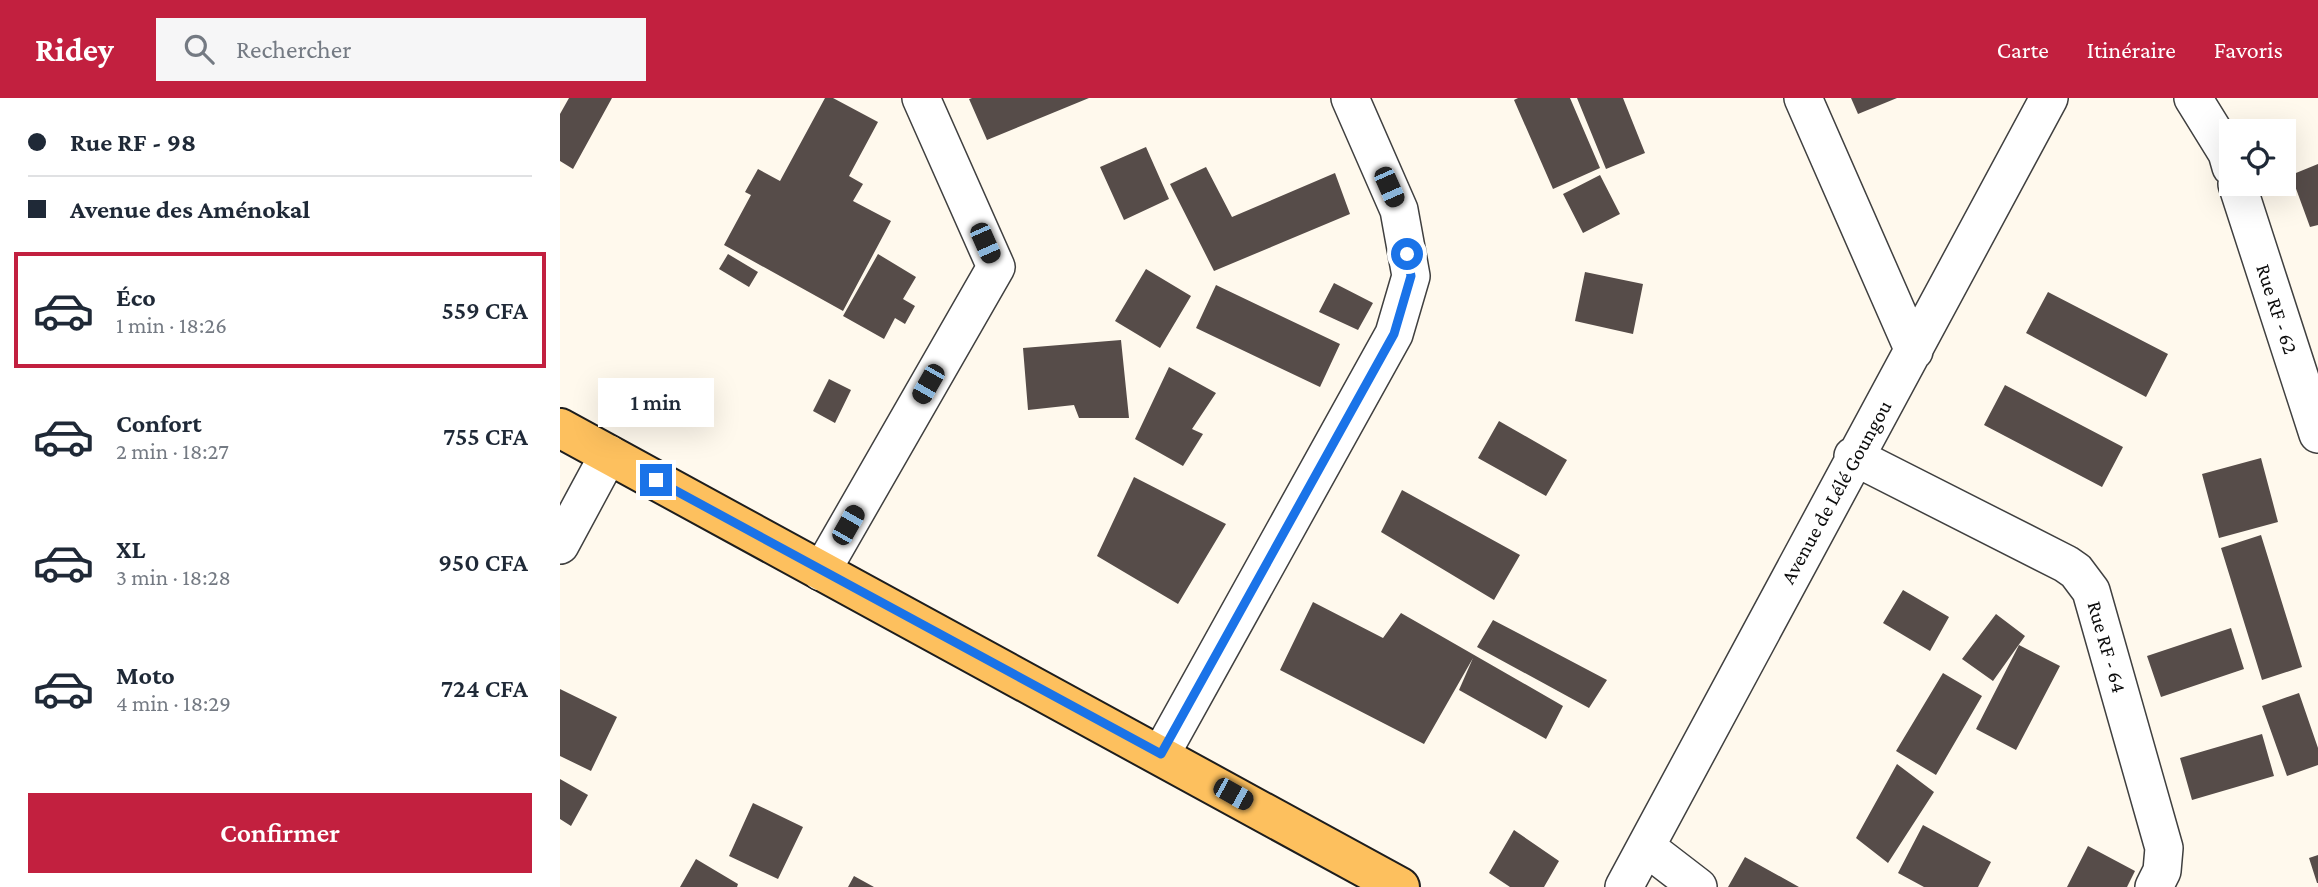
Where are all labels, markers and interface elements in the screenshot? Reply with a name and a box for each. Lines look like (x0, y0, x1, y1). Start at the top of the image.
search box (156, 18, 646, 81)
icon: search (180, 30, 218, 68)
text: Ridey (35, 31, 114, 68)
text: Rechercher (236, 35, 351, 64)
text: Carte (1997, 36, 2049, 63)
text: Itinéraire (2087, 36, 2176, 63)
text: Favoris (2214, 36, 2283, 63)
map controls (2219, 119, 2296, 196)
button: locate (2219, 119, 2296, 196)
text: Rue RF - 98 (70, 128, 196, 157)
car (1371, 164, 1408, 210)
text: Avenue des Aménokal (70, 195, 310, 224)
car (967, 220, 1004, 266)
route start (1391, 238, 1423, 270)
street label: Rue RF - 62 (2251, 261, 2303, 357)
icon: car (32, 279, 95, 342)
text: Éco (116, 283, 156, 312)
text: 559 CFA (442, 296, 528, 325)
text: 1 min · 18:26 (116, 312, 227, 338)
car (909, 361, 948, 407)
callout: 1 min (598, 378, 714, 428)
text: 1 min (630, 389, 682, 415)
street label: Avenue de Lélé Goungou (1776, 396, 1896, 588)
icon: car (32, 405, 95, 468)
text: Confort (116, 409, 202, 438)
text: 755 CFA (443, 422, 528, 451)
text: 2 min · 18:27 (116, 438, 229, 464)
route end (640, 464, 672, 496)
car (829, 502, 868, 548)
icon: car (32, 531, 95, 594)
text: XL (116, 535, 145, 564)
text: 950 CFA (438, 548, 528, 577)
text: 3 min · 18:28 (116, 564, 231, 590)
street label: Rue RF - 64 (2082, 598, 2132, 696)
icon: car (32, 657, 95, 720)
text: Moto (116, 661, 175, 690)
text: 724 CFA (441, 674, 528, 703)
text: 4 min · 18:29 (116, 690, 231, 716)
car (1210, 775, 1257, 813)
button: Confirmer (28, 793, 532, 873)

